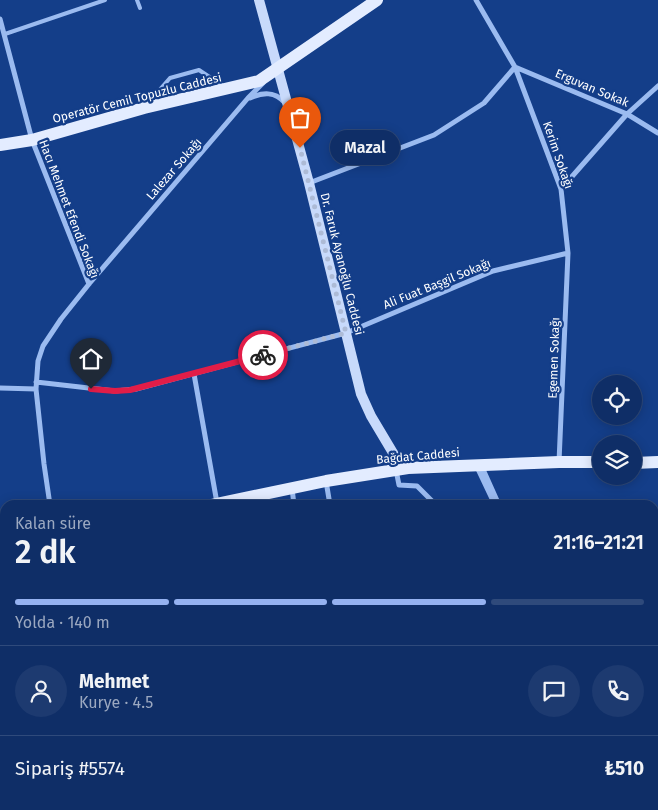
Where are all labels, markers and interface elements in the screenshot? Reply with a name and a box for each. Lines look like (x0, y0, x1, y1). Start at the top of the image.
street label: Erguvan Sokak (553, 66, 632, 110)
street label: Operatör Cemil Topuzlu Caddesi (51, 70, 223, 126)
pin (279, 97, 321, 148)
icon: bag (286, 104, 314, 132)
street label: Kerim Sokağı (540, 119, 576, 191)
callout: Mazal (330, 130, 400, 166)
street label: Lalezar Sokağı (143, 135, 205, 203)
street label: Hacı Mehmet Efendi Sokağı (36, 138, 102, 280)
text: Mazal (344, 138, 386, 157)
street label: Dr. Faruk Ayanoğlu Caddesi (318, 191, 366, 337)
street label: Ali Fuat Başgil Sokağı (381, 256, 493, 312)
street label: Egemen Sokağı (546, 317, 562, 399)
courier (238, 330, 288, 380)
pin (70, 338, 112, 389)
icon: bike (249, 341, 277, 369)
icon: home (77, 345, 105, 373)
map controls (592, 375, 642, 485)
button: locate (592, 375, 642, 425)
button: layers (592, 435, 642, 485)
street label: Bağdat Caddesi (376, 445, 460, 467)
text: Kalan süre (15, 514, 91, 533)
text: 21:16–21:21 (554, 531, 644, 554)
text: 2 dk (15, 533, 76, 571)
text: Yolda · 140 m (15, 613, 110, 632)
button: person (15, 665, 67, 717)
button: chat (528, 665, 580, 717)
button: phone (592, 665, 644, 717)
text: Mehmet (79, 670, 149, 693)
text: Kurye · 4.5 (79, 693, 153, 712)
text: Sipariş #5574 (15, 757, 125, 780)
text: ₺510 (604, 757, 644, 780)

